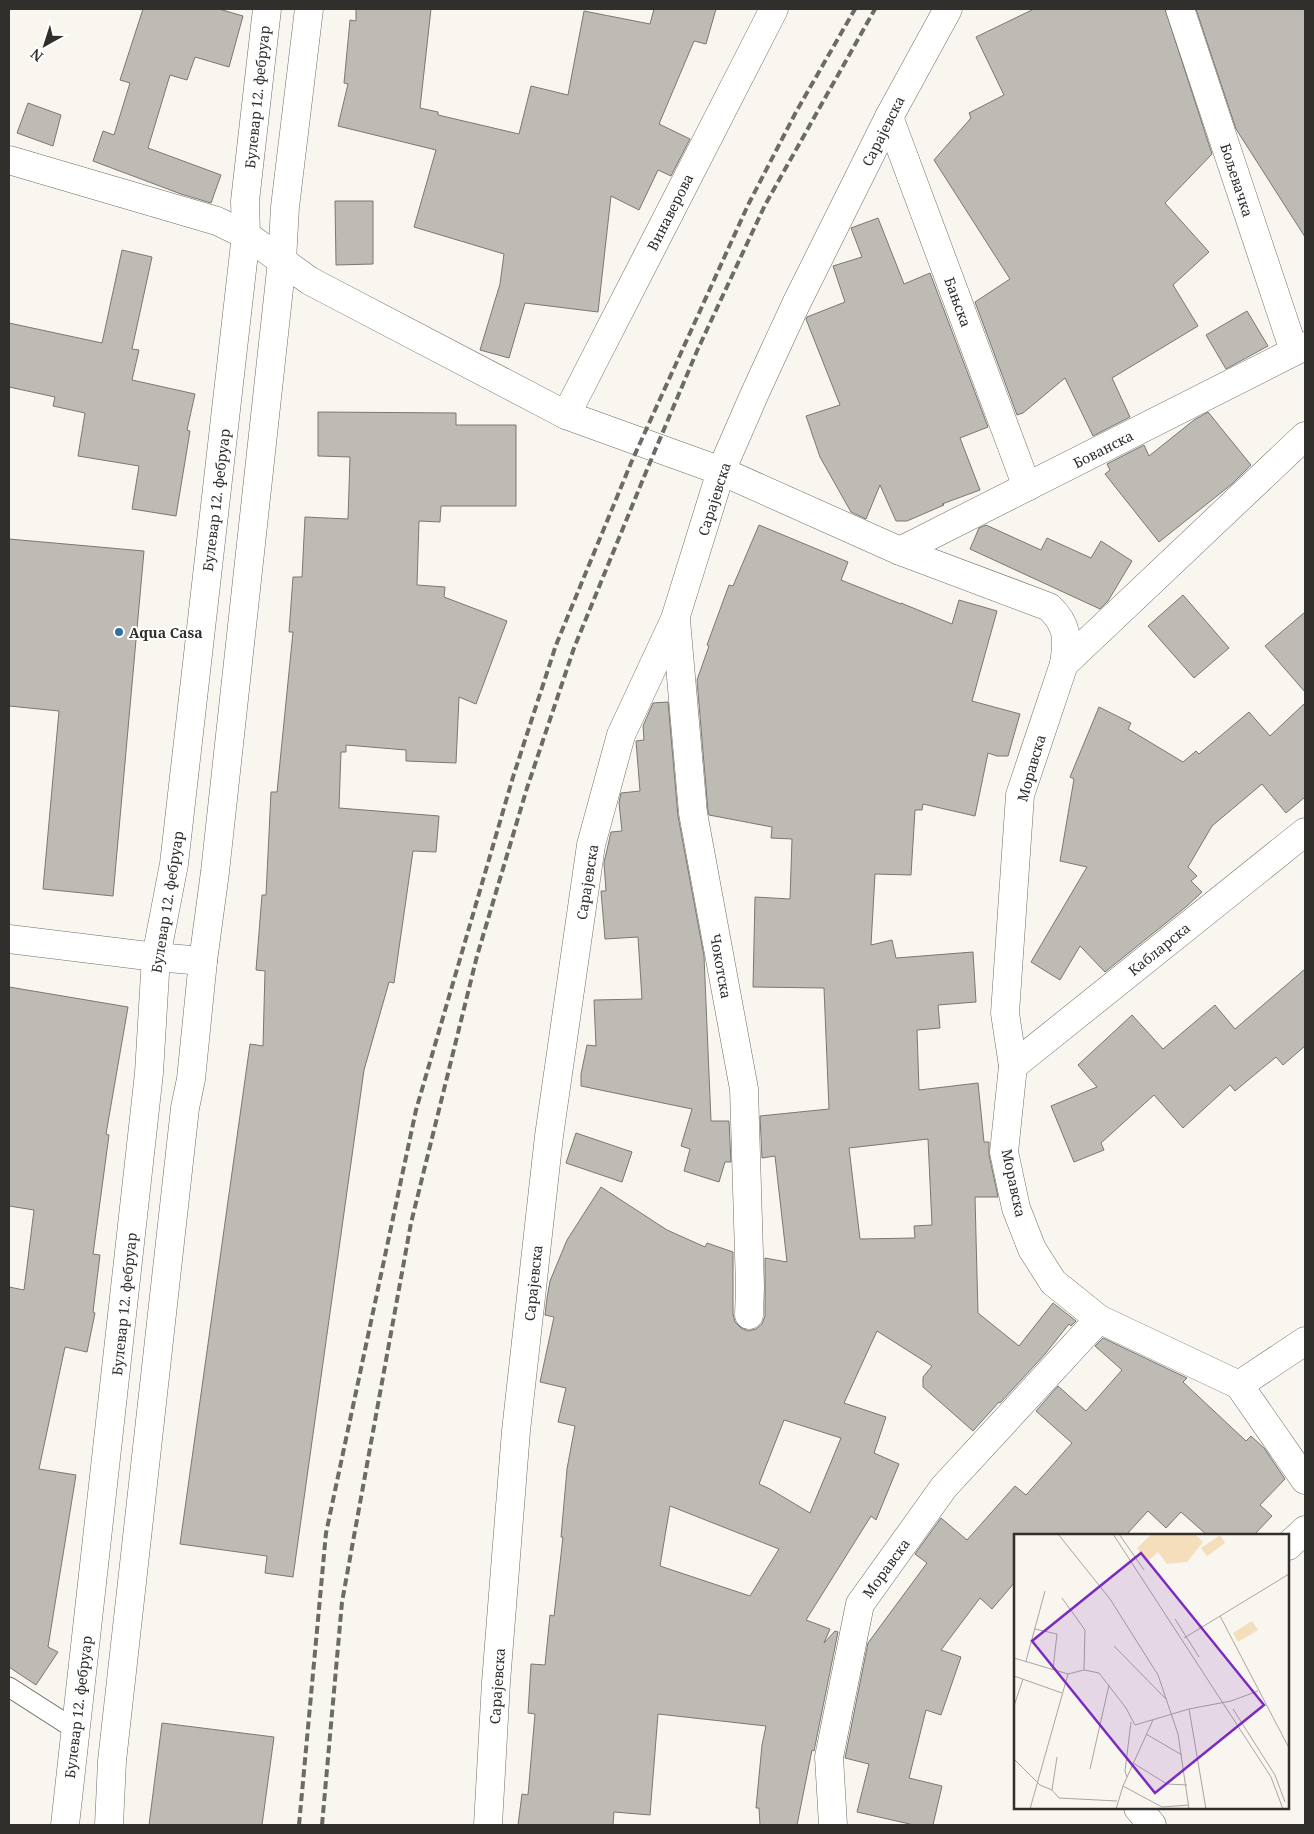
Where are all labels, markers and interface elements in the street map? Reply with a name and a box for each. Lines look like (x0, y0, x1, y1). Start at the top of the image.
north arrow (20, 20, 70, 70)
street label: Булевар 12. фебруар (240, 25, 274, 169)
text: N (26, 45, 47, 66)
street label: Сарајевска (857, 93, 909, 169)
street label: Бољевачка (1216, 141, 1258, 219)
street label: Винаверова (642, 170, 698, 254)
street label: Бањска (940, 274, 976, 330)
street label: Бованска (1070, 426, 1136, 472)
street label: Булевар 12. фебруар (198, 428, 234, 572)
street label: Сарајевска (693, 460, 735, 538)
place label: Aqua Casa (129, 623, 203, 642)
marker: Aqua Casa (113, 626, 125, 638)
street label: Моравска (1012, 732, 1050, 804)
street label: Булевар 12. фебруар (146, 830, 188, 974)
street label: Сарајевска (572, 843, 602, 921)
street label: Кабларска (1124, 918, 1194, 980)
street label: Чокотска (706, 932, 736, 1000)
street label: Моравска (998, 1147, 1030, 1219)
street label: Булевар 12. фебруар (107, 1232, 141, 1376)
street label: Сарајевска (520, 1244, 546, 1322)
street label: Моравска (858, 1534, 914, 1602)
inset map (1014, 1534, 1289, 1809)
street label: Булевар 12. фебруар (60, 1635, 96, 1779)
street label: Сарајевска (485, 1647, 509, 1725)

